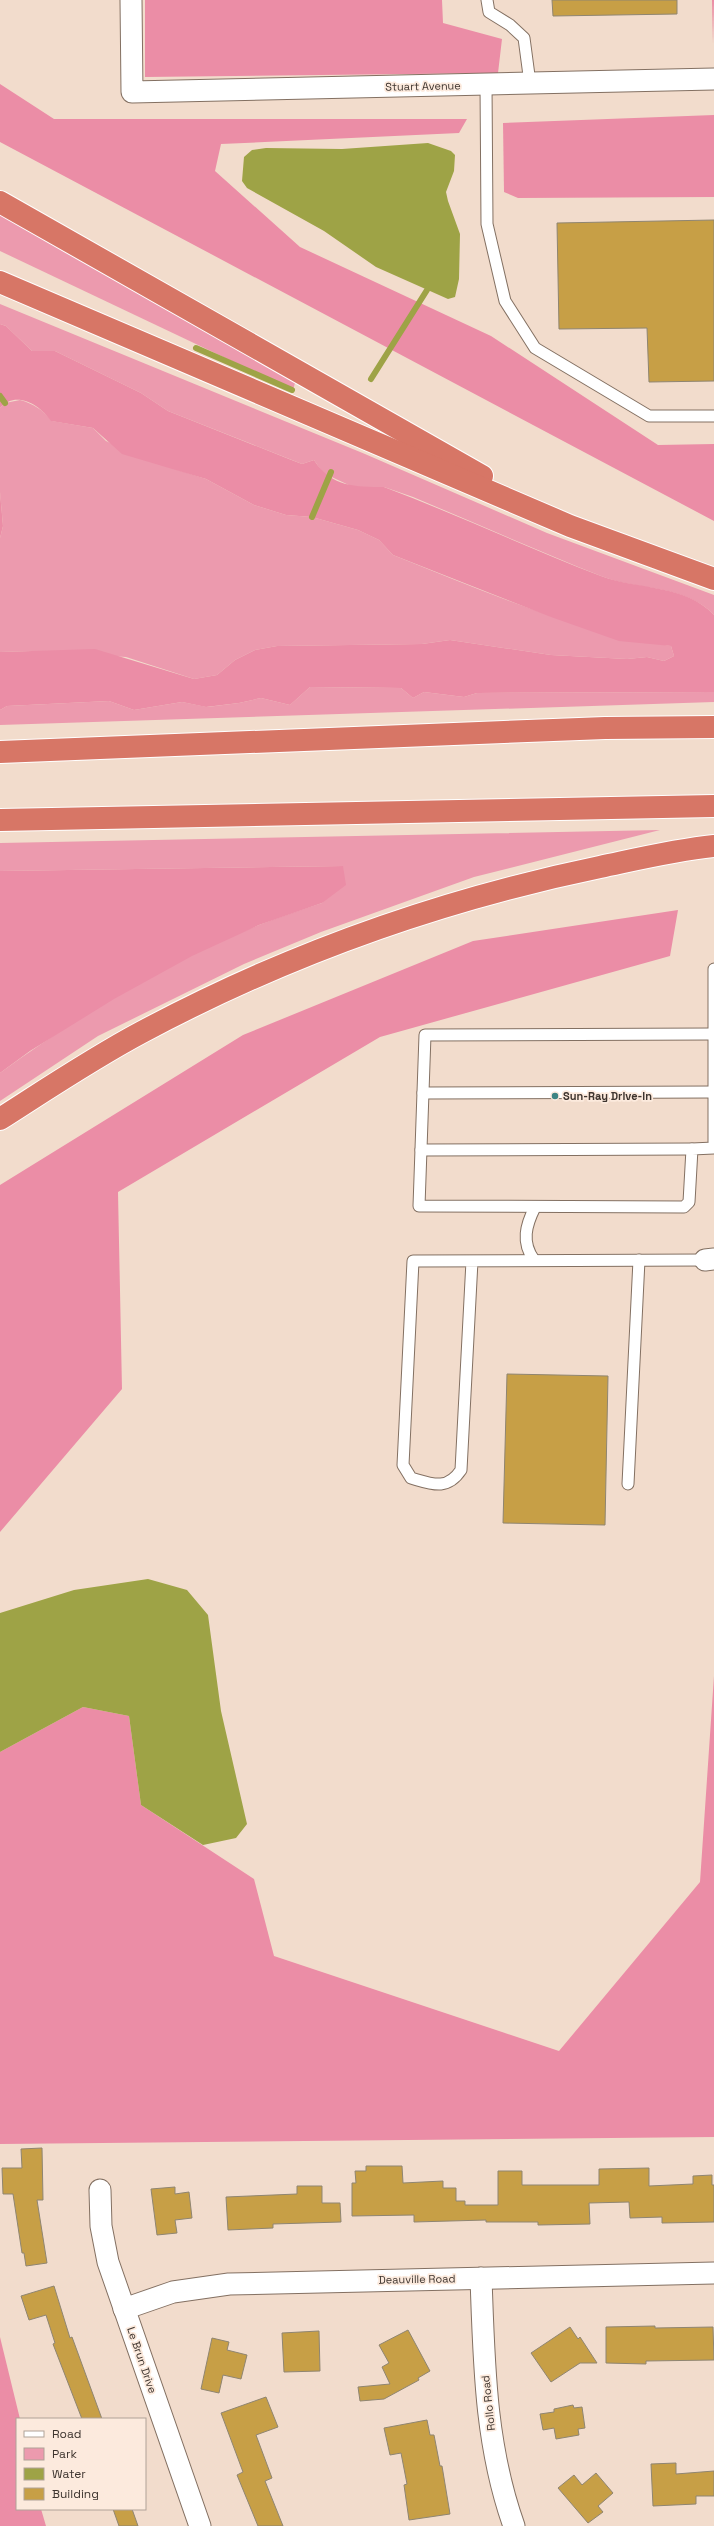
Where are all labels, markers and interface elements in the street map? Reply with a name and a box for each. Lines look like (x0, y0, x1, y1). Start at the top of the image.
street label: Stuart Avenue (385, 78, 461, 94)
place label: Sun-Ray Drive-In (563, 1089, 652, 1103)
marker: Sun-Ray Drive-In (550, 1091, 560, 1101)
street label: Deauville Road (378, 2271, 456, 2287)
street label: Le Brun Drive (124, 2325, 160, 2395)
street label: Rollo Road (478, 2375, 498, 2431)
legend (16, 2418, 146, 2510)
text: Road (52, 2426, 81, 2442)
text: Park (52, 2446, 77, 2462)
text: Water (52, 2466, 86, 2482)
text: Building (52, 2486, 99, 2502)

